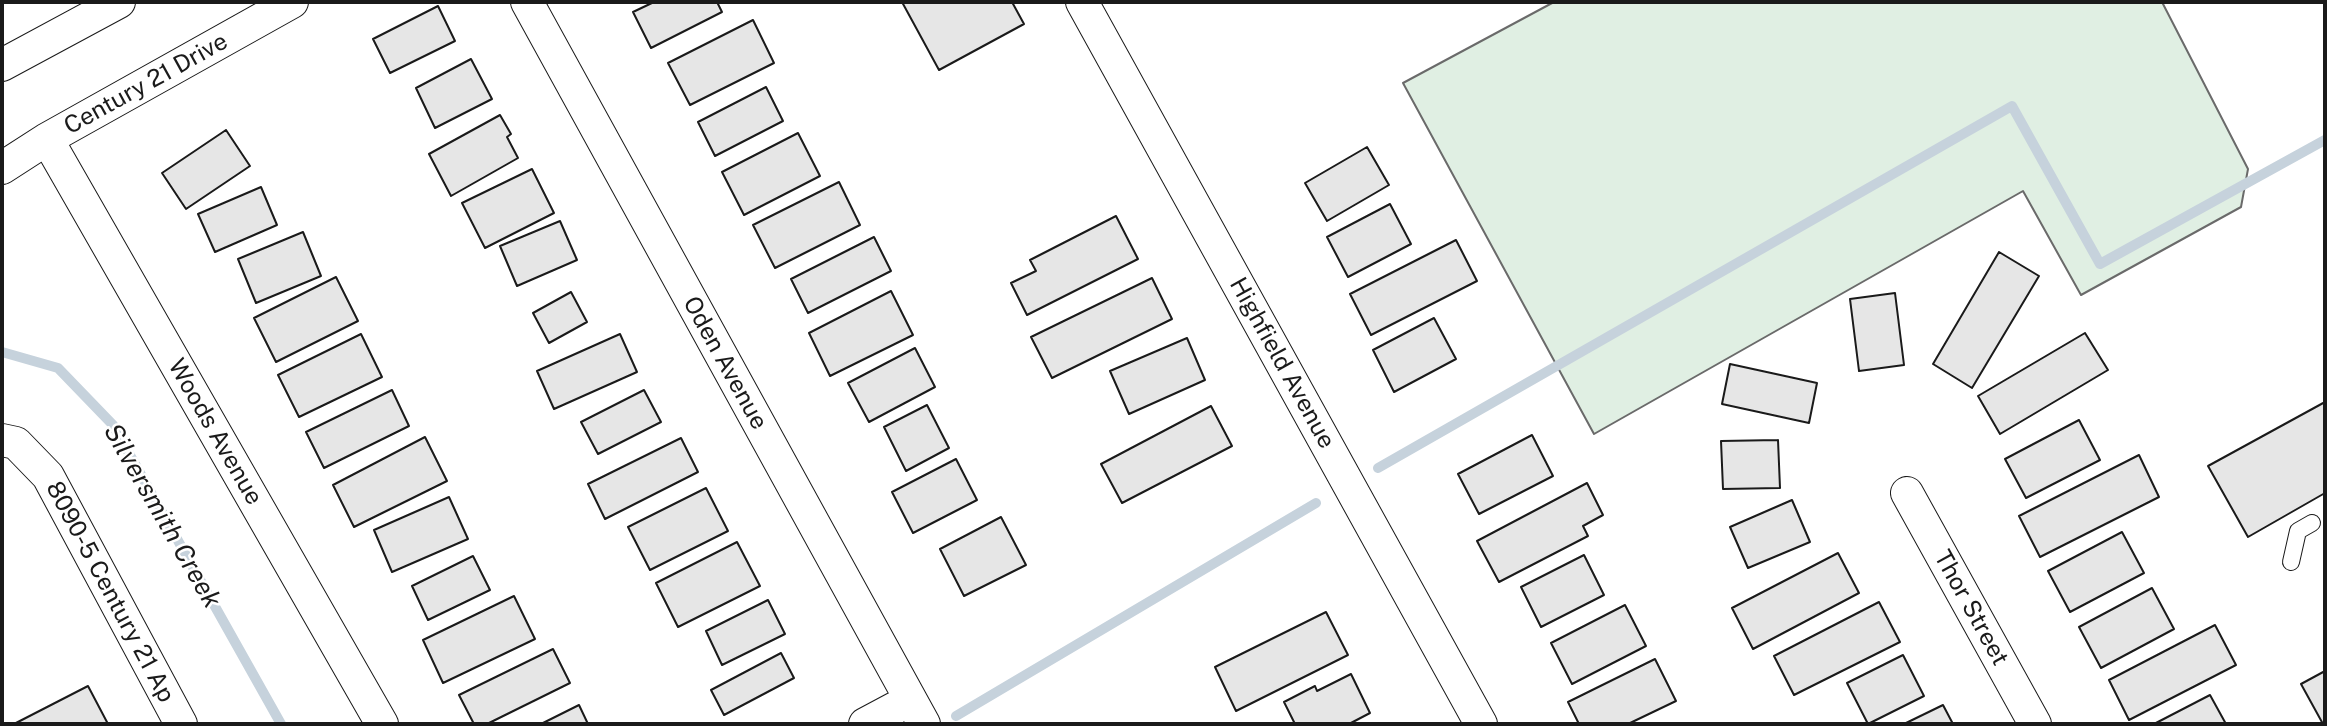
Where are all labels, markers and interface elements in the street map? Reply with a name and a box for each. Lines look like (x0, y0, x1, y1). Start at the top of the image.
street label: Century 21 Drive (59, 27, 233, 141)
street label: Highfield Avenue (1223, 273, 1341, 453)
street label: Oden Avenue (677, 292, 773, 434)
street label: Woods Avenue (162, 354, 268, 510)
water label: Silversmith Creek (97, 418, 227, 614)
street label: 8090-5 Century 21 Ap (40, 477, 180, 707)
street label: Thor Street (1928, 545, 2014, 671)

